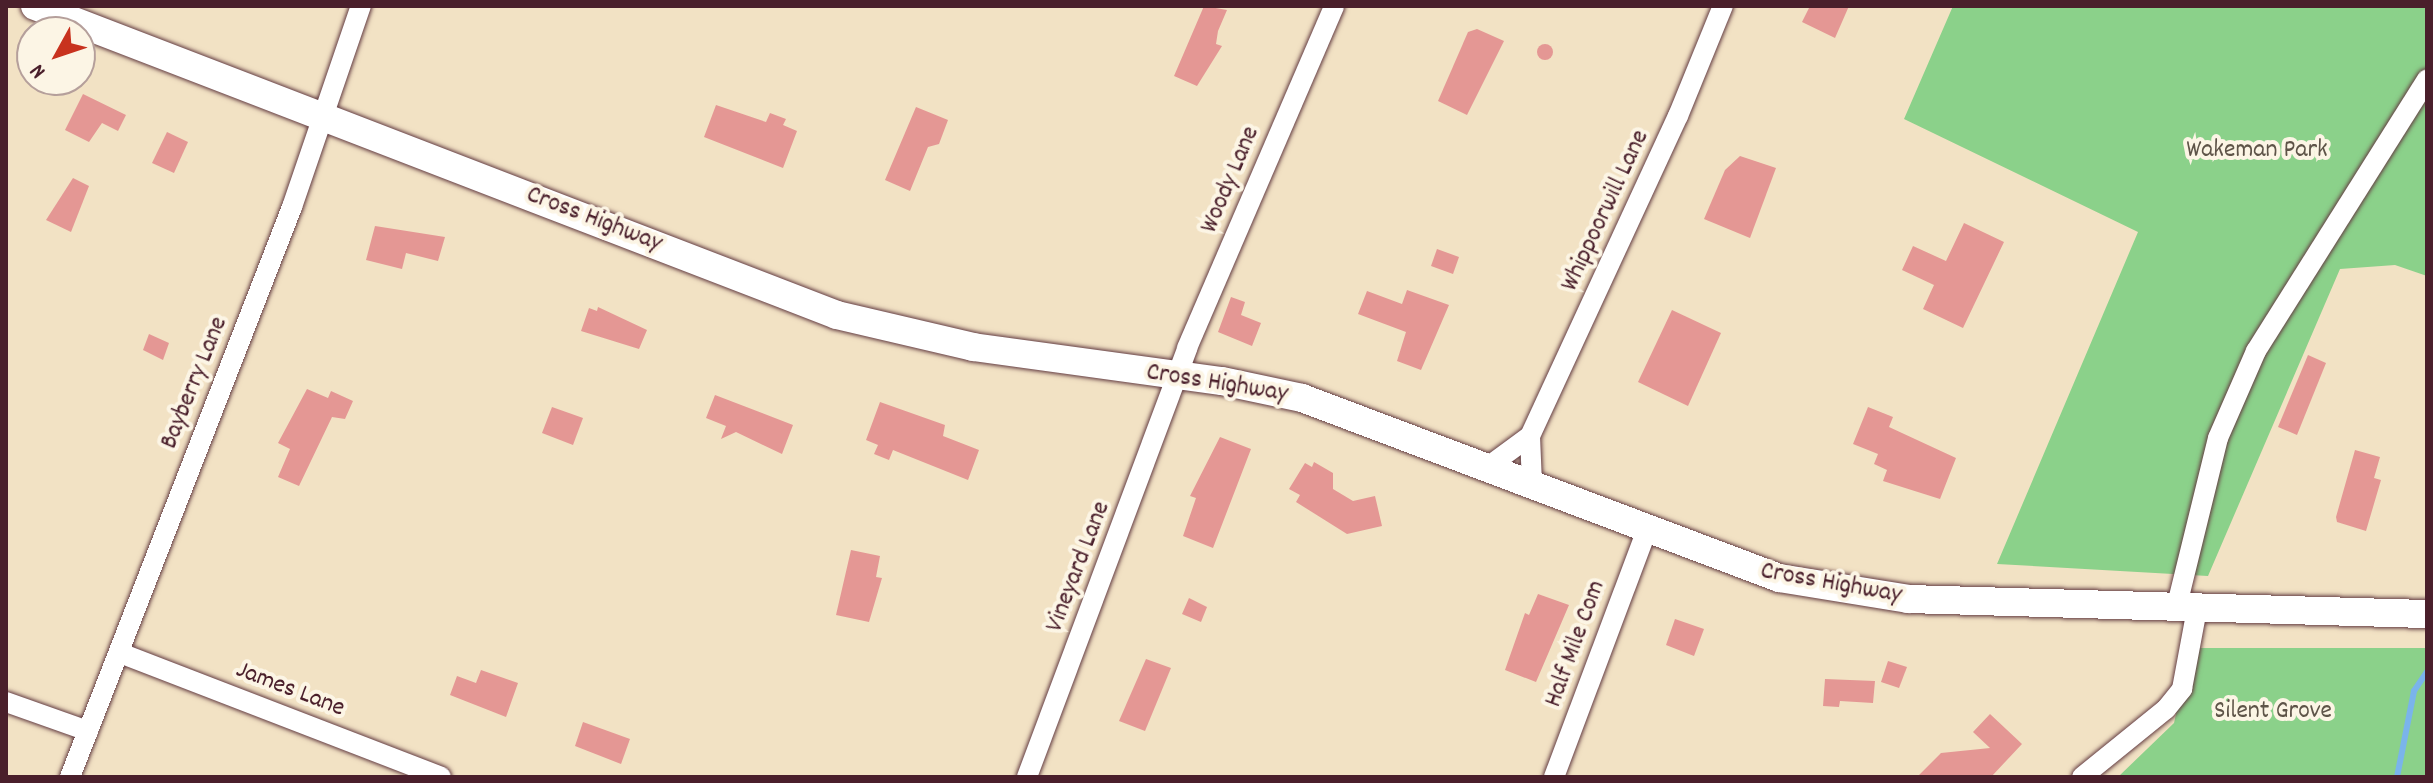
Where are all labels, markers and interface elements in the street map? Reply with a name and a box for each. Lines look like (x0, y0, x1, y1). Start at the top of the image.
north arrow (16, 16, 96, 96)
text: N (23, 56, 54, 85)
street label: Woody Lane (1195, 122, 1267, 238)
street label: Whippoorwill Lane (1555, 125, 1657, 297)
park label: Wakeman Park (2186, 135, 2328, 167)
street label: Cross Highway (522, 180, 666, 260)
street label: Bayberry Lane (154, 312, 236, 454)
street label: Cross Highway (1144, 357, 1290, 411)
street label: Vineyard Lane (1040, 497, 1118, 637)
street label: Cross Highway (1758, 556, 1904, 612)
street label: Half Mile Com (1539, 576, 1613, 712)
street label: James Lane (231, 655, 349, 725)
park label: Silent Grove (2214, 696, 2332, 728)

